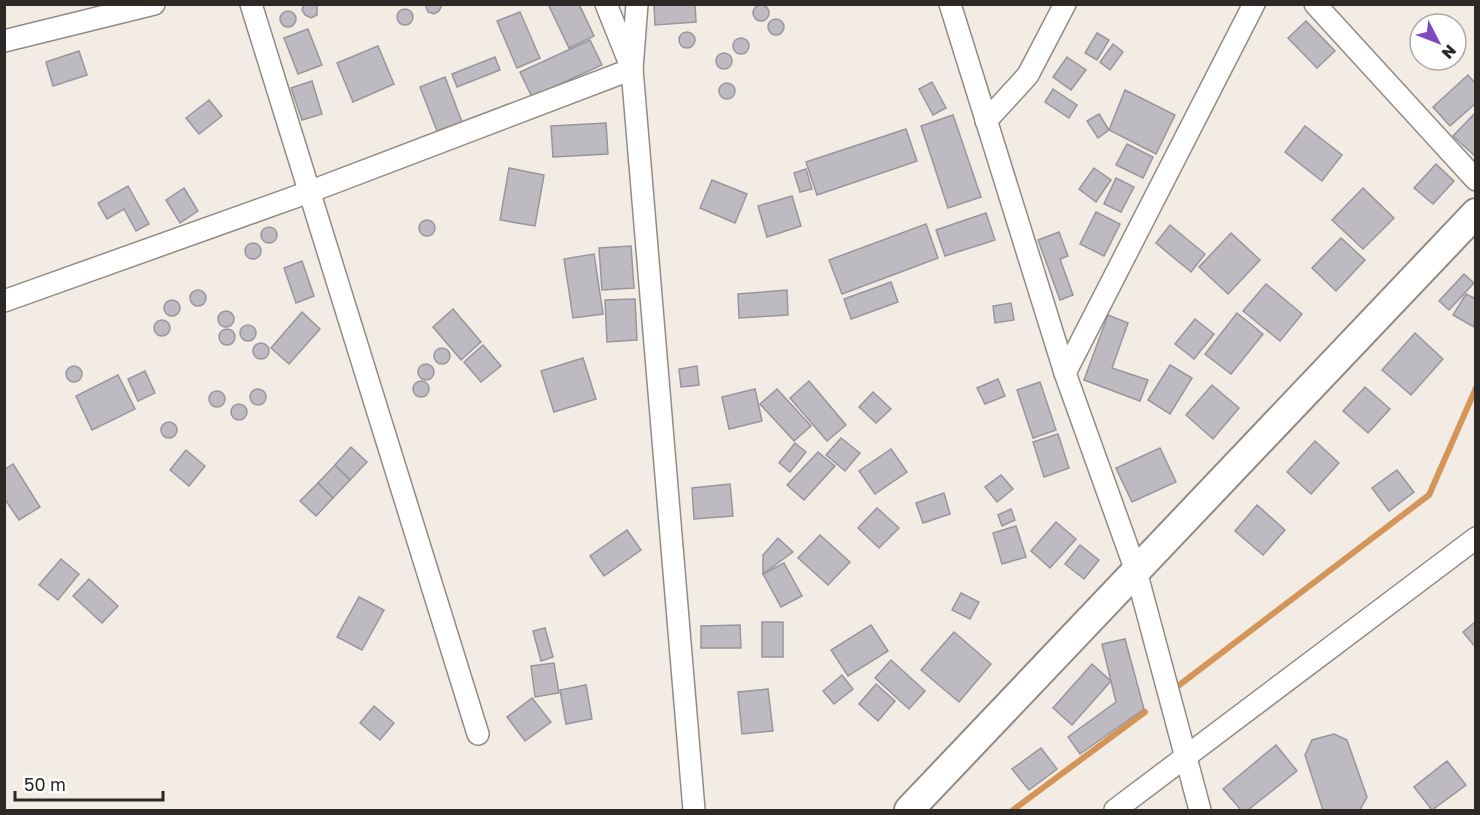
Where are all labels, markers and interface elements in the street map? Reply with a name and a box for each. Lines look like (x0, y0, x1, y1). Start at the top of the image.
north arrow (1408, 12, 1468, 72)
text: N (1438, 41, 1461, 63)
scale bar (15, 764, 164, 802)
text: 50 m (24, 773, 66, 795)

